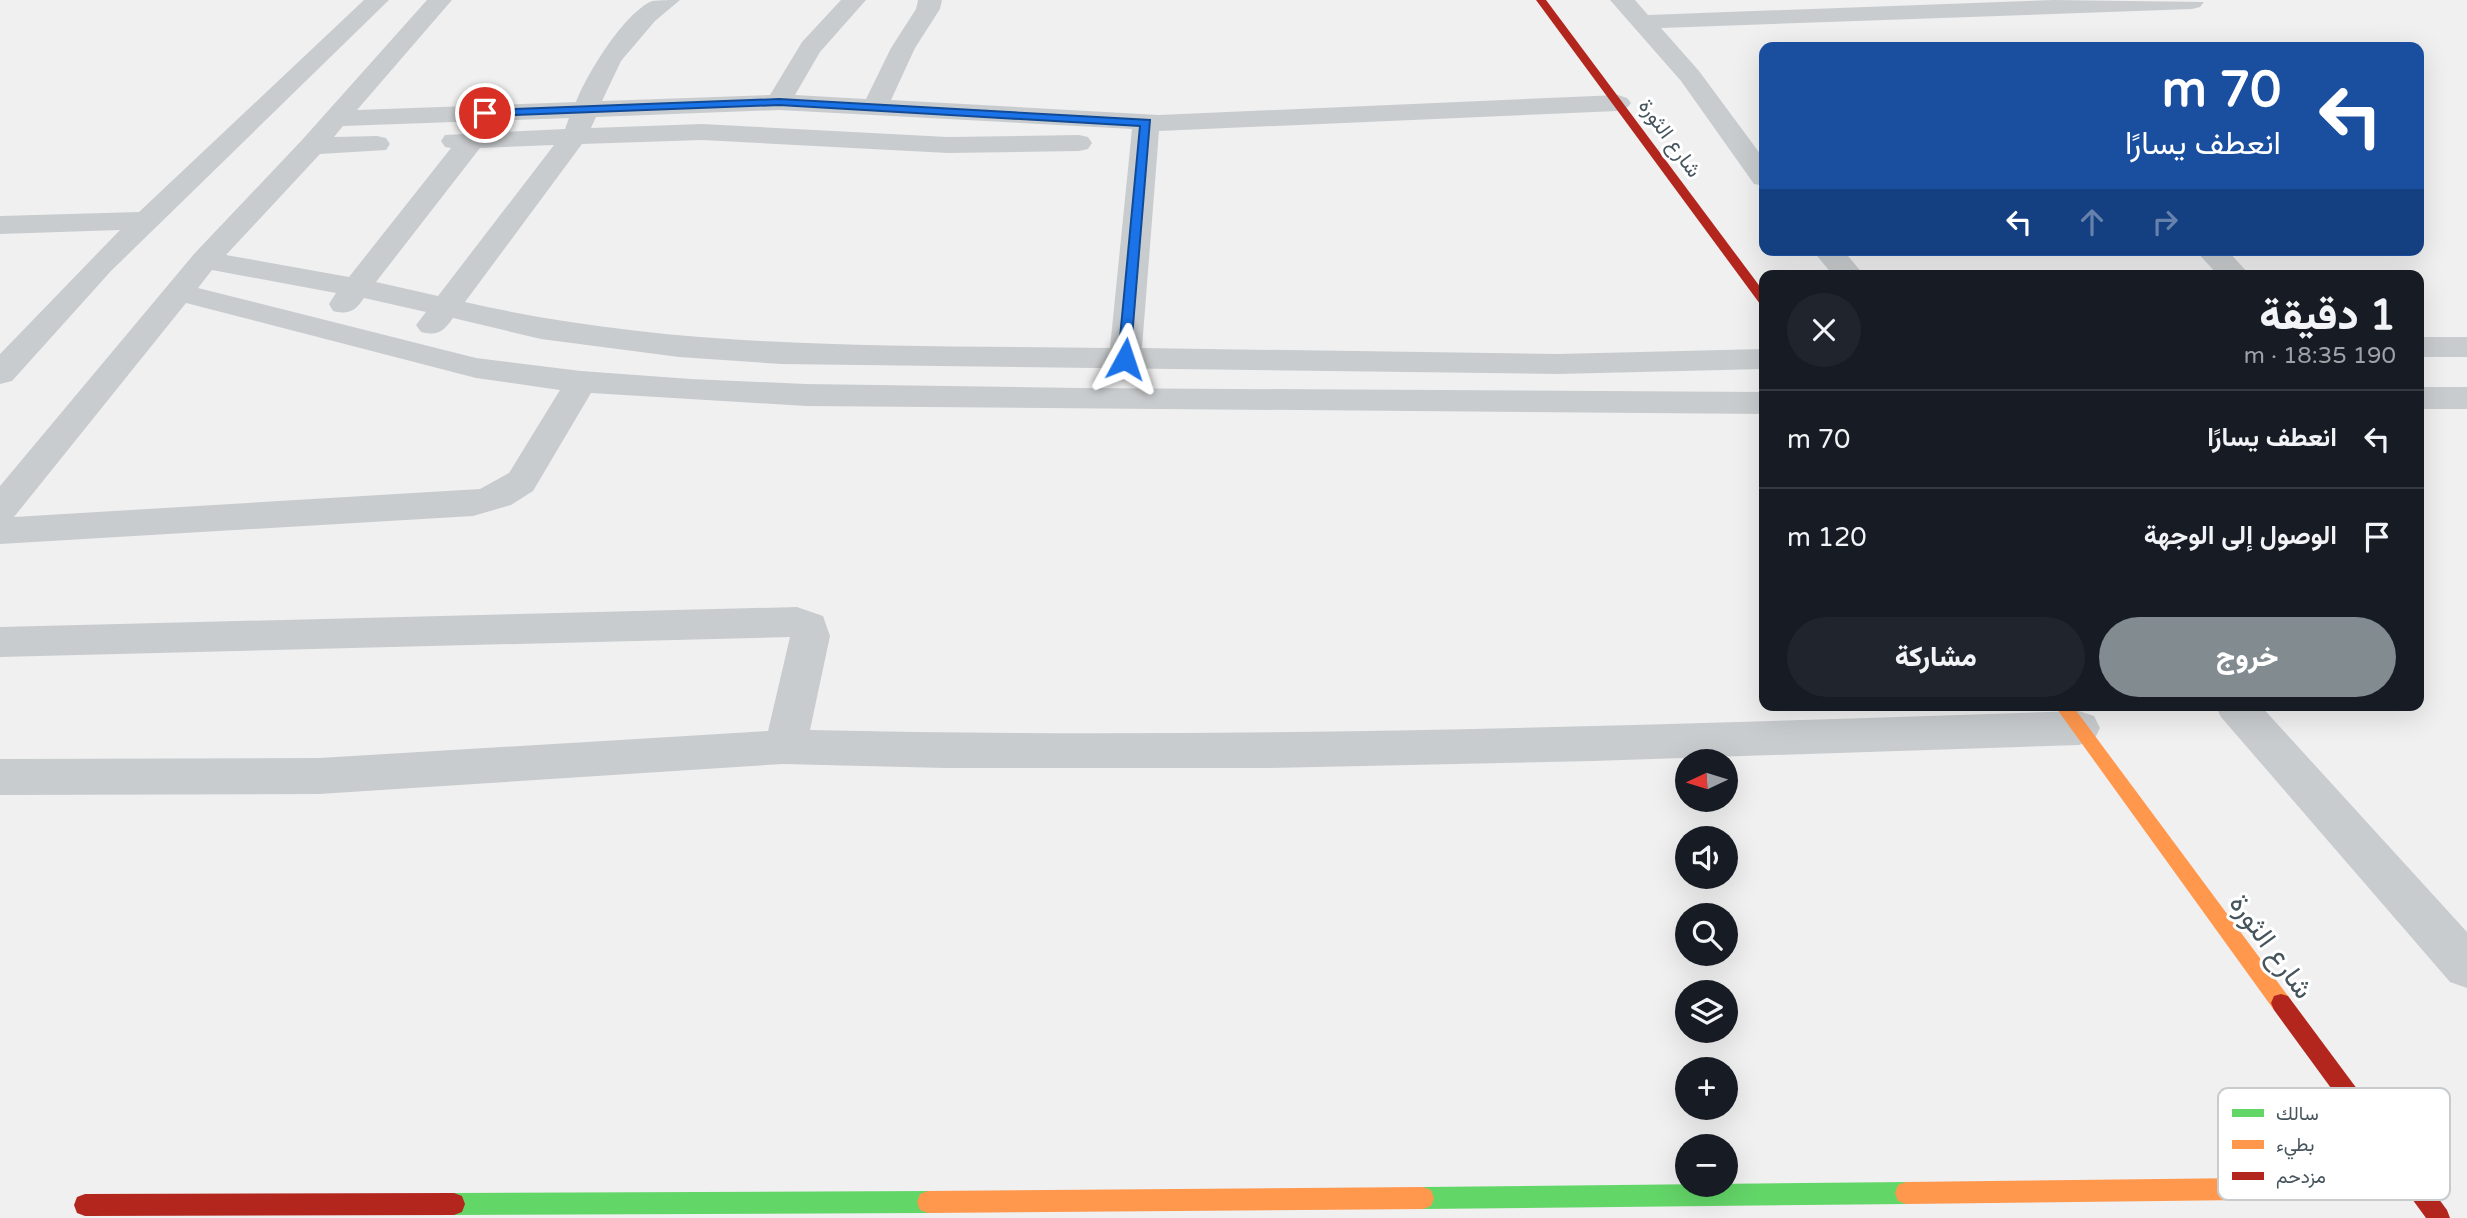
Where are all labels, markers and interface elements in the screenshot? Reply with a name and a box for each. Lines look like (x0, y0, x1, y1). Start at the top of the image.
text: 70 m (2162, 61, 2281, 120)
icon: left (2305, 70, 2396, 161)
pin (455, 83, 515, 143)
icon: arrive (466, 94, 504, 132)
street label: شارع الثورة (1632, 94, 1706, 183)
text: انعطف يسارًا (2125, 125, 2281, 163)
icon: left (2000, 203, 2038, 241)
icon: ahead (2073, 203, 2111, 241)
icon: right (2146, 203, 2184, 241)
text: 1 دقيقة (2259, 290, 2396, 341)
button: close (1787, 293, 1861, 367)
position arrow (1088, 322, 1162, 396)
text: 190 m · 18:35 (2244, 342, 2396, 370)
icon: left (2358, 420, 2396, 458)
text: انعطف يسارًا (2207, 422, 2337, 453)
text: 70 m (1787, 424, 1850, 455)
icon: arrive (2358, 518, 2396, 556)
text: الوصول إلى الوجهة (2144, 520, 2337, 551)
text: 120 m (1787, 522, 1867, 553)
button: مشاركة (1787, 617, 2085, 697)
button: خروج (2099, 617, 2396, 697)
north arrow (1675, 749, 1738, 812)
map controls (1675, 749, 1738, 1197)
button: sound (1675, 826, 1738, 889)
street label: شارع الثورة (2221, 888, 2321, 1006)
button: search (1675, 903, 1738, 966)
button: layers (1675, 980, 1738, 1043)
button: + (1675, 1057, 1738, 1120)
legend (2218, 1088, 2450, 1200)
text: سالك (2276, 1103, 2319, 1125)
button: − (1675, 1134, 1738, 1197)
text: بطيء (2276, 1134, 2314, 1160)
text: مزدحم (2276, 1166, 2326, 1189)

